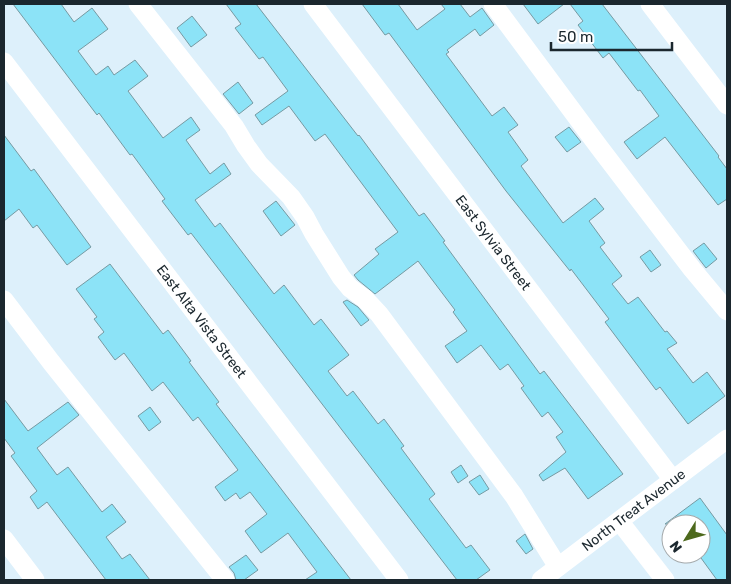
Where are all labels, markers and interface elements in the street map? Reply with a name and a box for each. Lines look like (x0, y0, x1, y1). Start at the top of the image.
scale bar (551, 20, 672, 52)
text: 50 m (558, 28, 593, 46)
street label: East Sylvia Street (452, 192, 535, 294)
street label: East Alta Vista Street (153, 261, 251, 382)
street label: North Treat Avenue (579, 465, 689, 555)
north arrow (661, 514, 711, 564)

